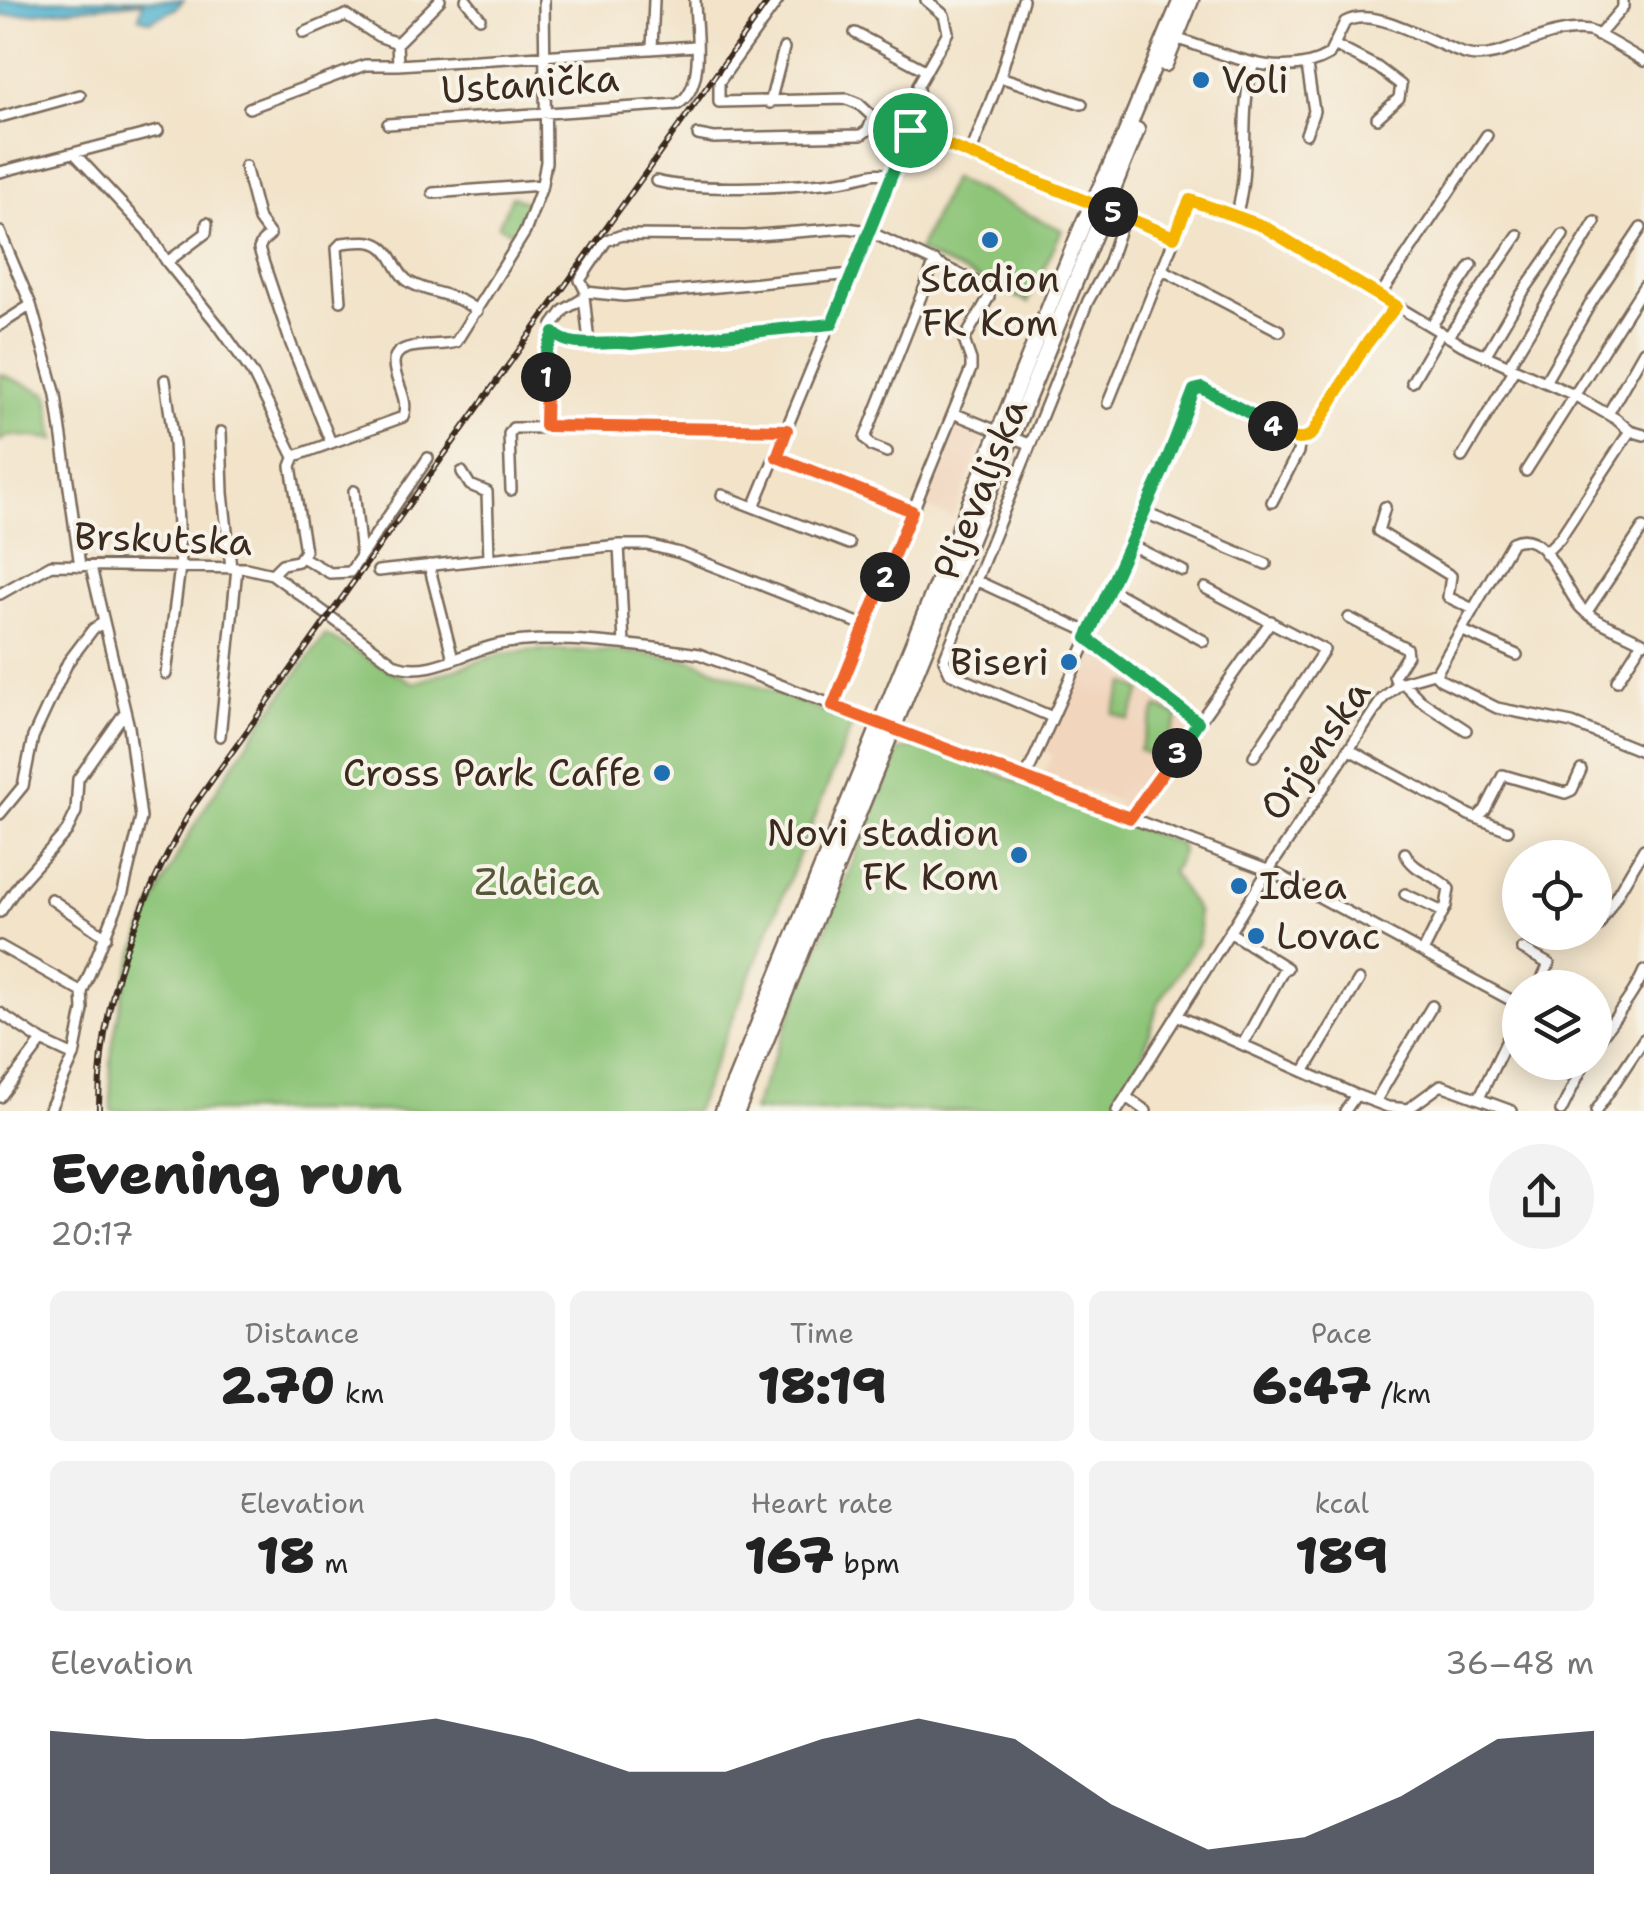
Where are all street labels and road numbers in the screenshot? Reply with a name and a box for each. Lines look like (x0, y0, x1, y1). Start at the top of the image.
street label: Ustanička (439, 52, 621, 115)
street label: Pljevaljska (920, 391, 1039, 587)
street label: Brskutska (73, 510, 253, 567)
street label: Orjenska (1248, 669, 1382, 830)

